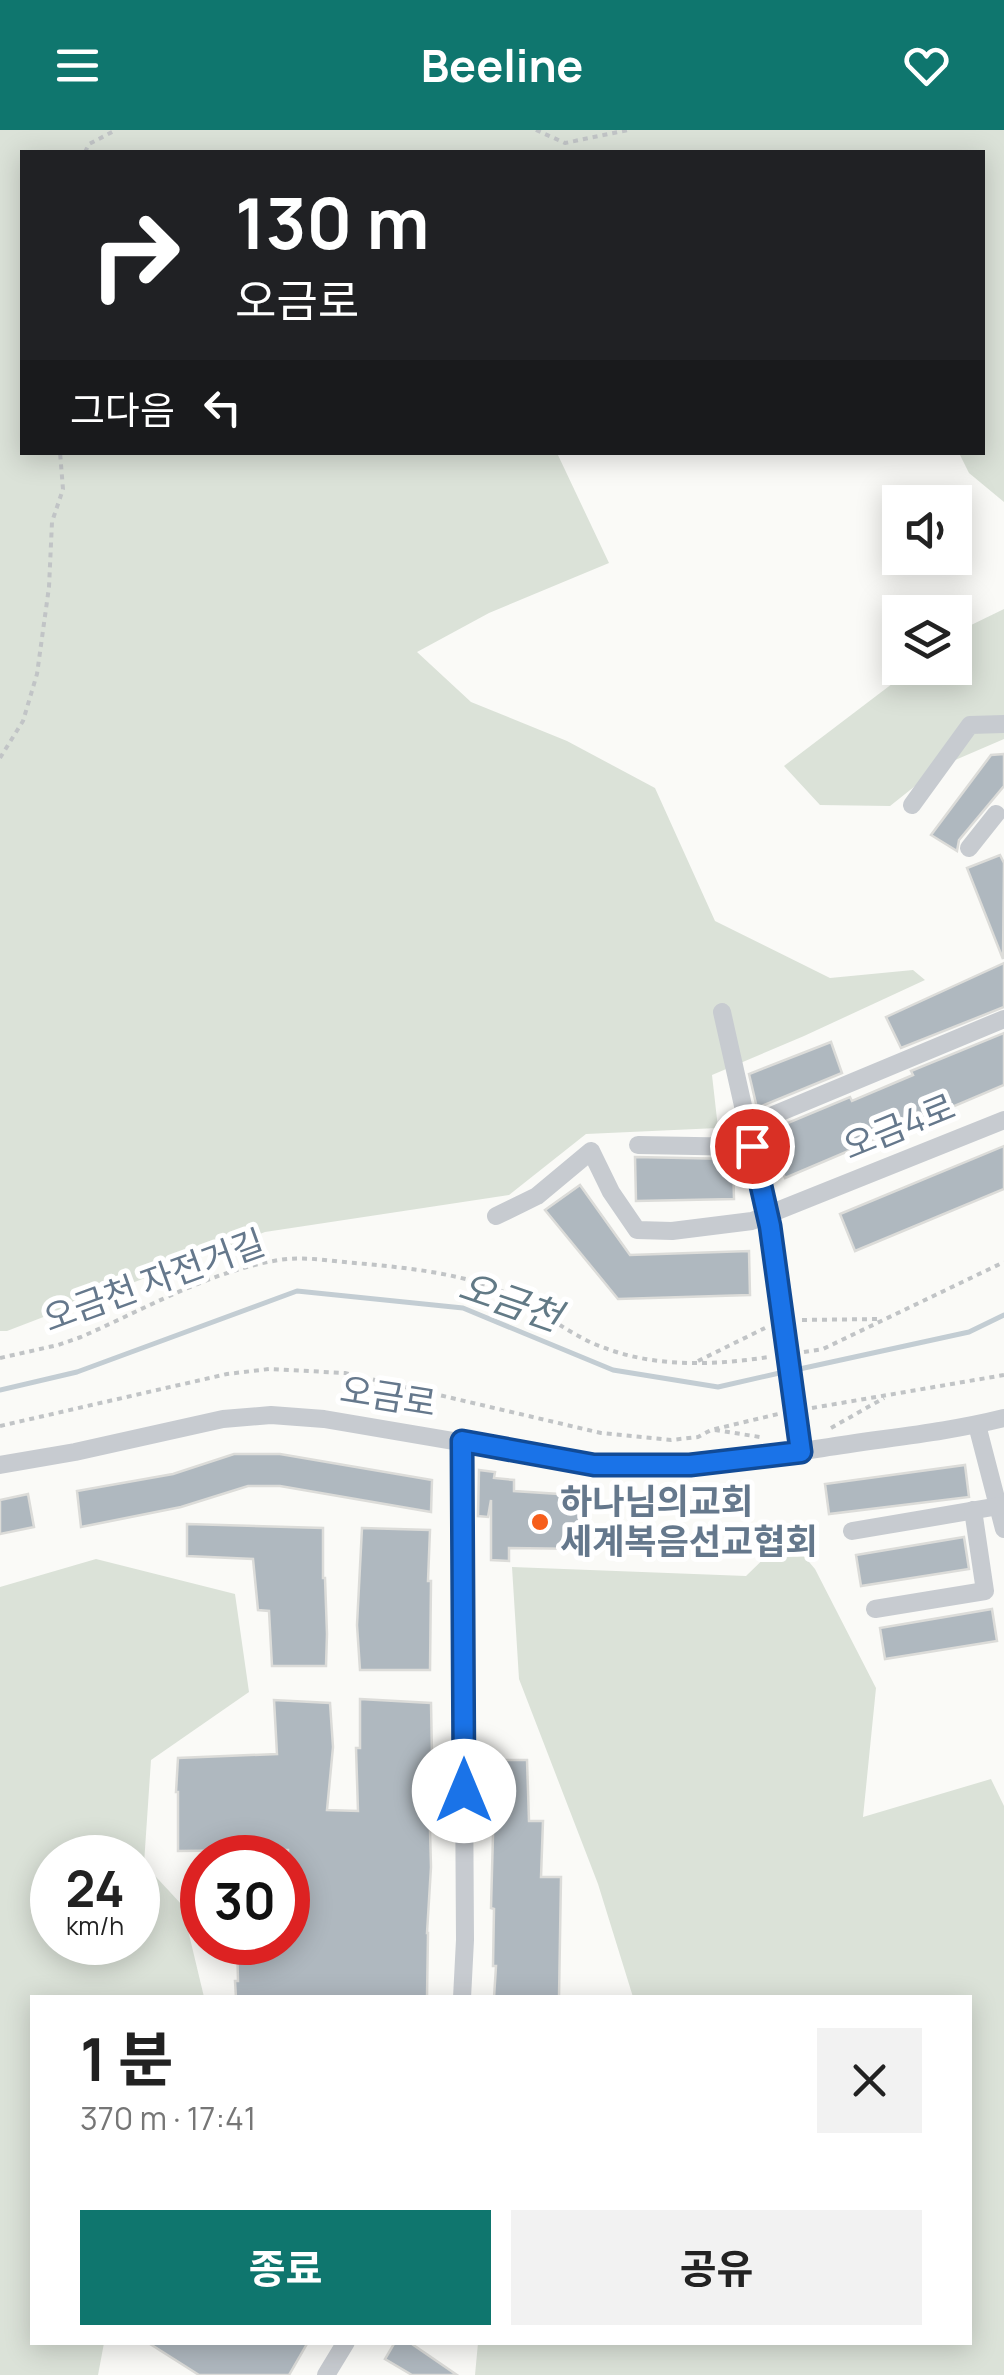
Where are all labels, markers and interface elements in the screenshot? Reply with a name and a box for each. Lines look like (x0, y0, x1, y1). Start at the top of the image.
text: Beeline (421, 34, 583, 96)
icon: menu (50, 38, 105, 93)
icon: heart (899, 38, 954, 93)
text: 130 m (235, 174, 429, 270)
icon: right (70, 190, 200, 320)
text: 오금로 (235, 269, 359, 331)
icon: left (195, 380, 250, 435)
text: 그다음 (70, 383, 175, 435)
map controls (882, 485, 972, 685)
button: sound (882, 485, 972, 575)
button: layers (882, 595, 972, 685)
street label: 오금4로 (835, 1082, 962, 1170)
pin (710, 1104, 795, 1189)
icon: arrive (725, 1119, 780, 1174)
street label: 오금천 자전거길 (36, 1218, 271, 1342)
water label: 오금천 (453, 1258, 573, 1343)
street label: 오금로 (337, 1365, 440, 1427)
place label: 하나님의교회 세계복음선교협회 (560, 1477, 818, 1565)
marker: 하나님의교회 세계복음선교협회 (529, 1511, 551, 1533)
position arrow (412, 1739, 516, 1843)
speed limit sign: 30 (180, 1835, 310, 1965)
text: 24 (65, 1854, 125, 1922)
text: km/h (66, 1908, 124, 1943)
text: 1 분 (80, 2017, 173, 2099)
button: close (817, 2028, 922, 2133)
text: 370 m · 17:41 (80, 2096, 256, 2140)
button: 종료 (80, 2210, 491, 2325)
button: 공유 (511, 2210, 922, 2325)

